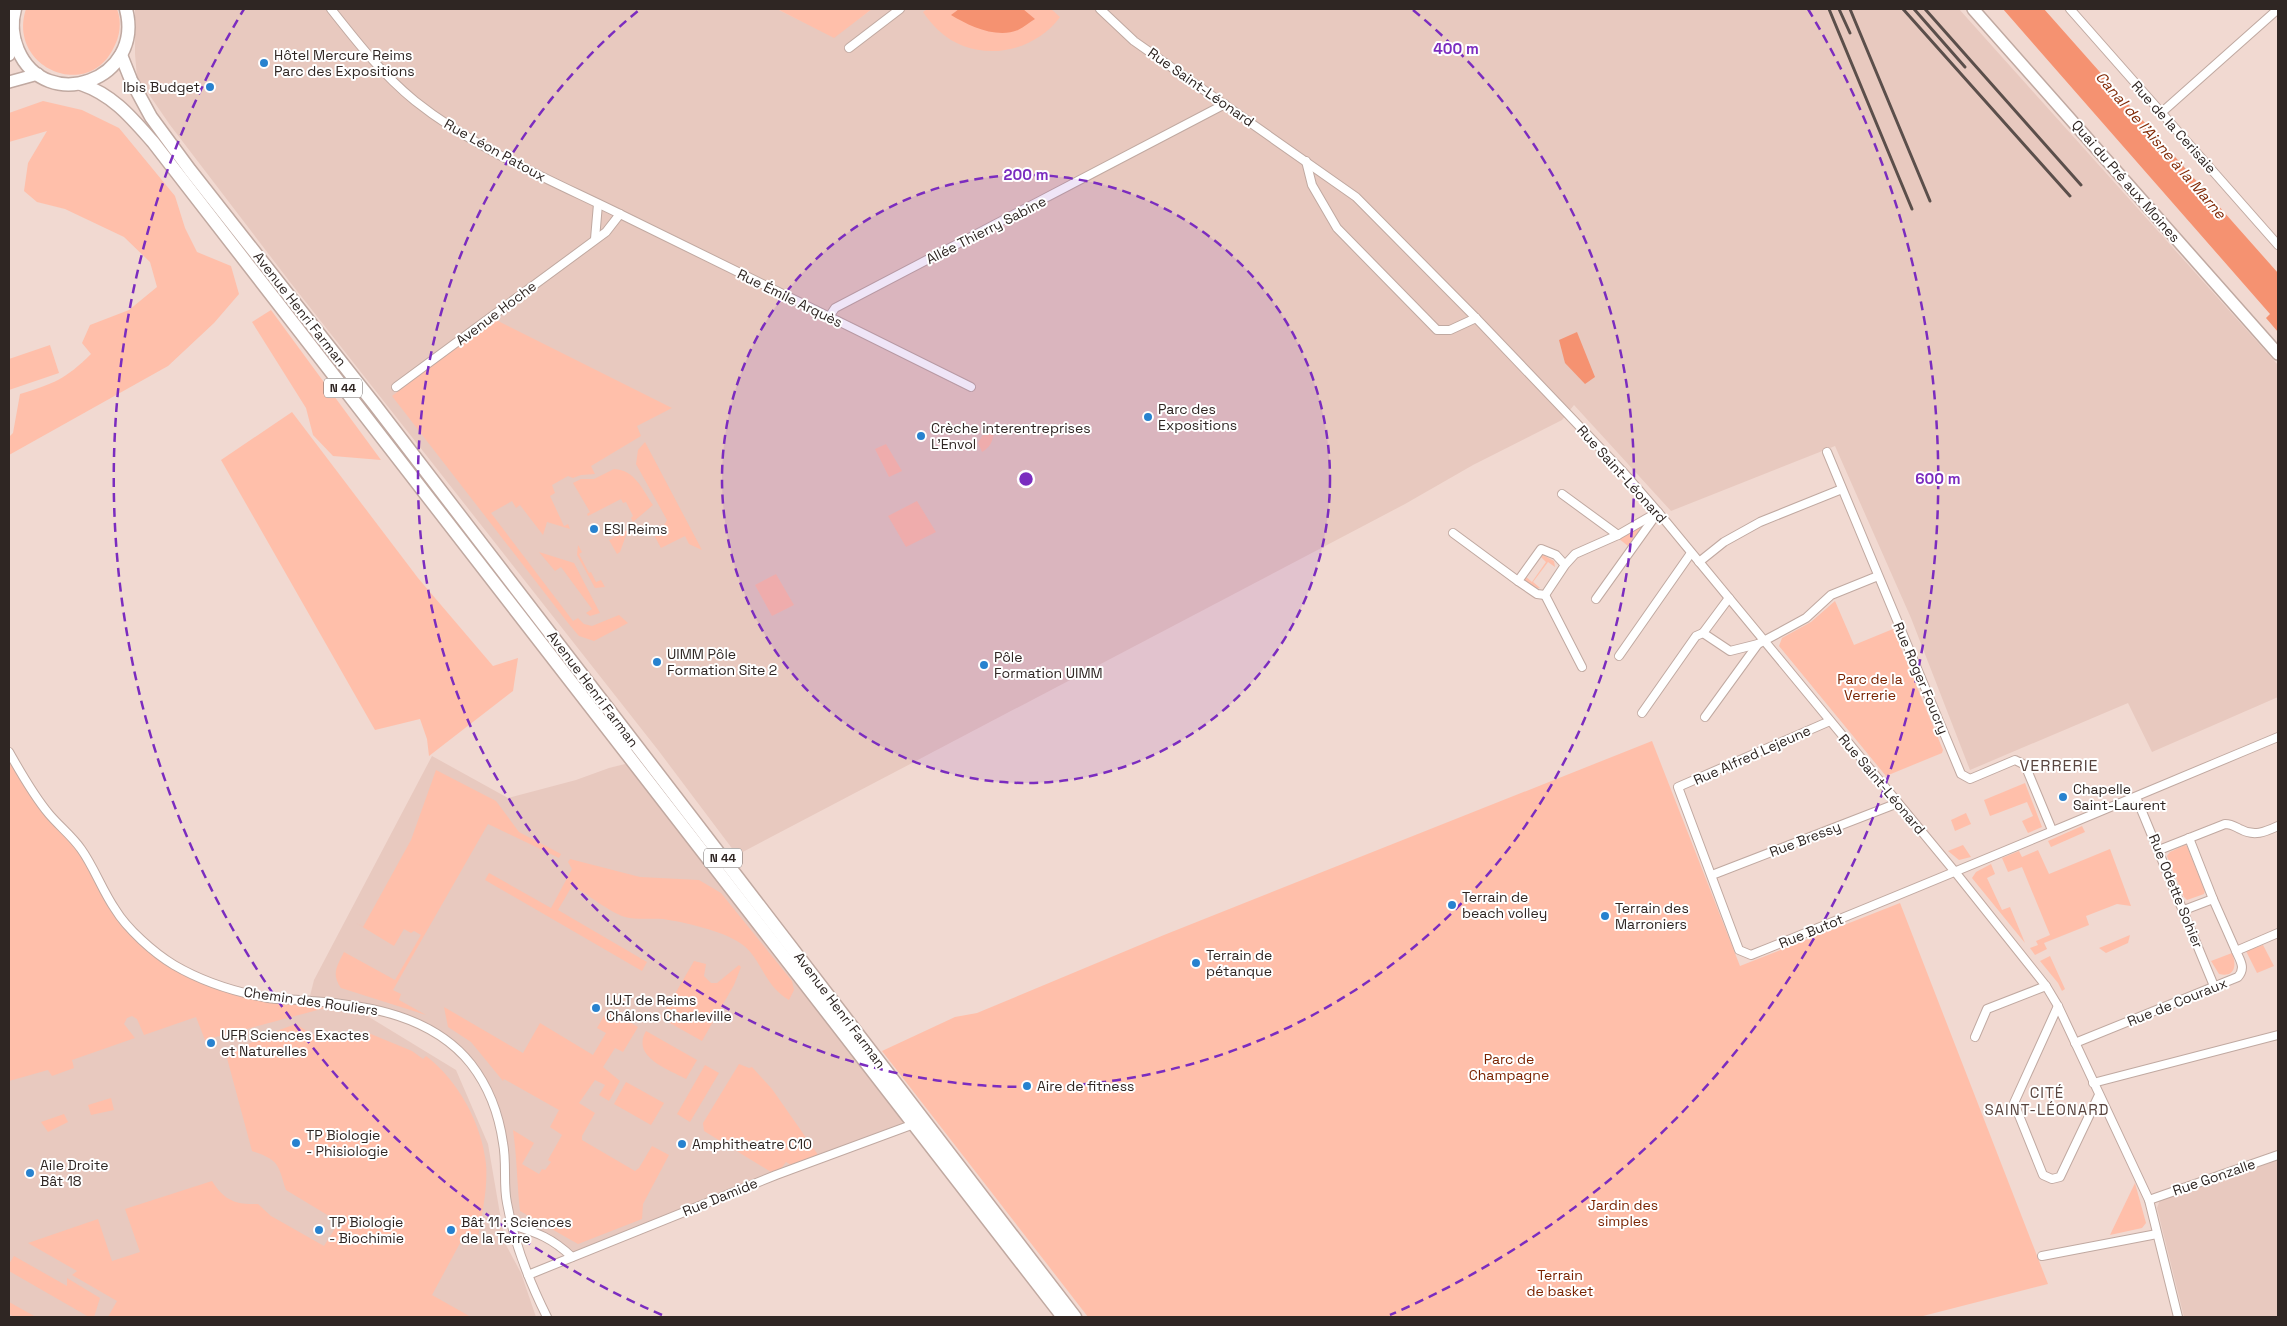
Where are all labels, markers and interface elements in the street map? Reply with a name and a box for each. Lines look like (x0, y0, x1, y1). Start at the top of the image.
text: 400 m (1433, 39, 1479, 58)
street label: Rue Saint-Léonard (1144, 44, 1258, 130)
place label: Hôtel Mercure Reims Parc des Expositions (274, 46, 415, 80)
marker: Hôtel Mercure Reims Parc des Expositions (258, 57, 270, 69)
water label: Canal de l'Aisne à la Marne (2092, 67, 2231, 223)
street label: Rue de la Cerisaie (2128, 77, 2220, 177)
place label: Ibis Budget (123, 78, 200, 96)
marker: Ibis Budget (204, 81, 216, 93)
street label: Rue Léon Patoux (441, 115, 549, 185)
street label: Quai du Pré aux Moines (2068, 116, 2184, 246)
text: 200 m (1004, 165, 1048, 184)
street label: Allée Thierry Sabine (923, 192, 1049, 268)
street label: Avenue Henri Farman (250, 248, 350, 370)
street label: Rue Émile Arquès (734, 265, 846, 331)
street label: Avenue Hoche (452, 277, 540, 349)
road number: N 44 (324, 378, 362, 398)
place label: Parc des Expositions (1158, 400, 1237, 434)
marker: Parc des Expositions (1142, 411, 1154, 423)
place label: Crèche interentreprises L'Envol (931, 419, 1091, 453)
street label: Rue Saint-Léonard (1573, 421, 1671, 527)
marker: Crèche interentreprises L'Envol (915, 430, 927, 442)
text: 600 m (1915, 469, 1961, 488)
centre of rings (1017, 470, 1035, 488)
place label: ESI Reims (604, 520, 667, 538)
marker: ESI Reims (588, 523, 600, 535)
street label: Rue Roger Foucry (1889, 619, 1953, 737)
street label: Avenue Henri Farman (543, 627, 643, 751)
place label: UIMM Pôle Formation Site 2 (667, 645, 777, 679)
place label: Pôle Formation UIMM (994, 648, 1103, 682)
marker: UIMM Pôle Formation Site 2 (651, 656, 663, 668)
marker: Pôle Formation UIMM (978, 659, 990, 671)
park label: Parc de la Verrerie (1837, 670, 1903, 704)
street label: Rue Alfred Lejeune (1691, 721, 1813, 789)
street label: Rue Saint-Léonard (1835, 730, 1929, 838)
district label: VERRERIE (2019, 755, 2099, 776)
place label: Chapelle Saint-Laurent (2073, 780, 2166, 814)
marker: Chapelle Saint-Laurent (2057, 791, 2069, 803)
street label: Rue Bressy (1767, 817, 1843, 861)
street label: Rue Odette Sohier (2145, 831, 2207, 951)
road number: N 44 (704, 848, 742, 868)
place label: Terrain de beach volley (1462, 888, 1547, 922)
marker: Terrain de beach volley (1446, 899, 1458, 911)
place label: Terrain des Marroniers (1615, 899, 1689, 933)
marker: Terrain des Marroniers (1599, 910, 1611, 922)
street label: Rue Butot (1776, 910, 1846, 952)
place label: Terrain de pétanque (1206, 946, 1272, 980)
street label: Avenue Henri Farman (790, 948, 890, 1072)
marker: Terrain de pétanque (1190, 957, 1202, 969)
street label: Rue de Couraux (2124, 974, 2230, 1030)
street label: Chemin des Rouliers (243, 983, 379, 1019)
place label: I.U.T de Reims Châlons Charleville (606, 991, 732, 1025)
marker: I.U.T de Reims Châlons Charleville (590, 1002, 602, 1014)
place label: UFR Sciences Exactes et Naturelles (221, 1026, 369, 1060)
marker: UFR Sciences Exactes et Naturelles (205, 1037, 217, 1049)
park label: Parc de Champagne (1469, 1050, 1549, 1084)
place label: Aire de fitness (1037, 1077, 1134, 1095)
marker: Aire de fitness (1021, 1080, 1033, 1092)
district label: CITÉ SAINT-LÉONARD (1984, 1083, 2110, 1119)
place label: TP Biologie - Phisiologie (306, 1126, 388, 1160)
place label: Amphitheatre C10 (692, 1135, 812, 1153)
marker: TP Biologie - Phisiologie (290, 1137, 302, 1149)
marker: Amphitheatre C10 (676, 1138, 688, 1150)
street label: Rue Gonzalle (2170, 1154, 2258, 1200)
place label: Aile Droite Bât 18 (40, 1156, 108, 1190)
marker: Aile Droite Bât 18 (24, 1167, 36, 1179)
street label: Rue Damide (680, 1174, 760, 1220)
park label: Jardin des simples (1588, 1196, 1658, 1230)
place label: TP Biologie - Biochimie (329, 1213, 404, 1247)
place label: Bât 11 : Sciences de la Terre (461, 1213, 572, 1247)
marker: TP Biologie - Biochimie (313, 1224, 325, 1236)
marker: Bât 11 : Sciences de la Terre (445, 1224, 457, 1236)
park label: Terrain de basket (1527, 1266, 1593, 1300)

